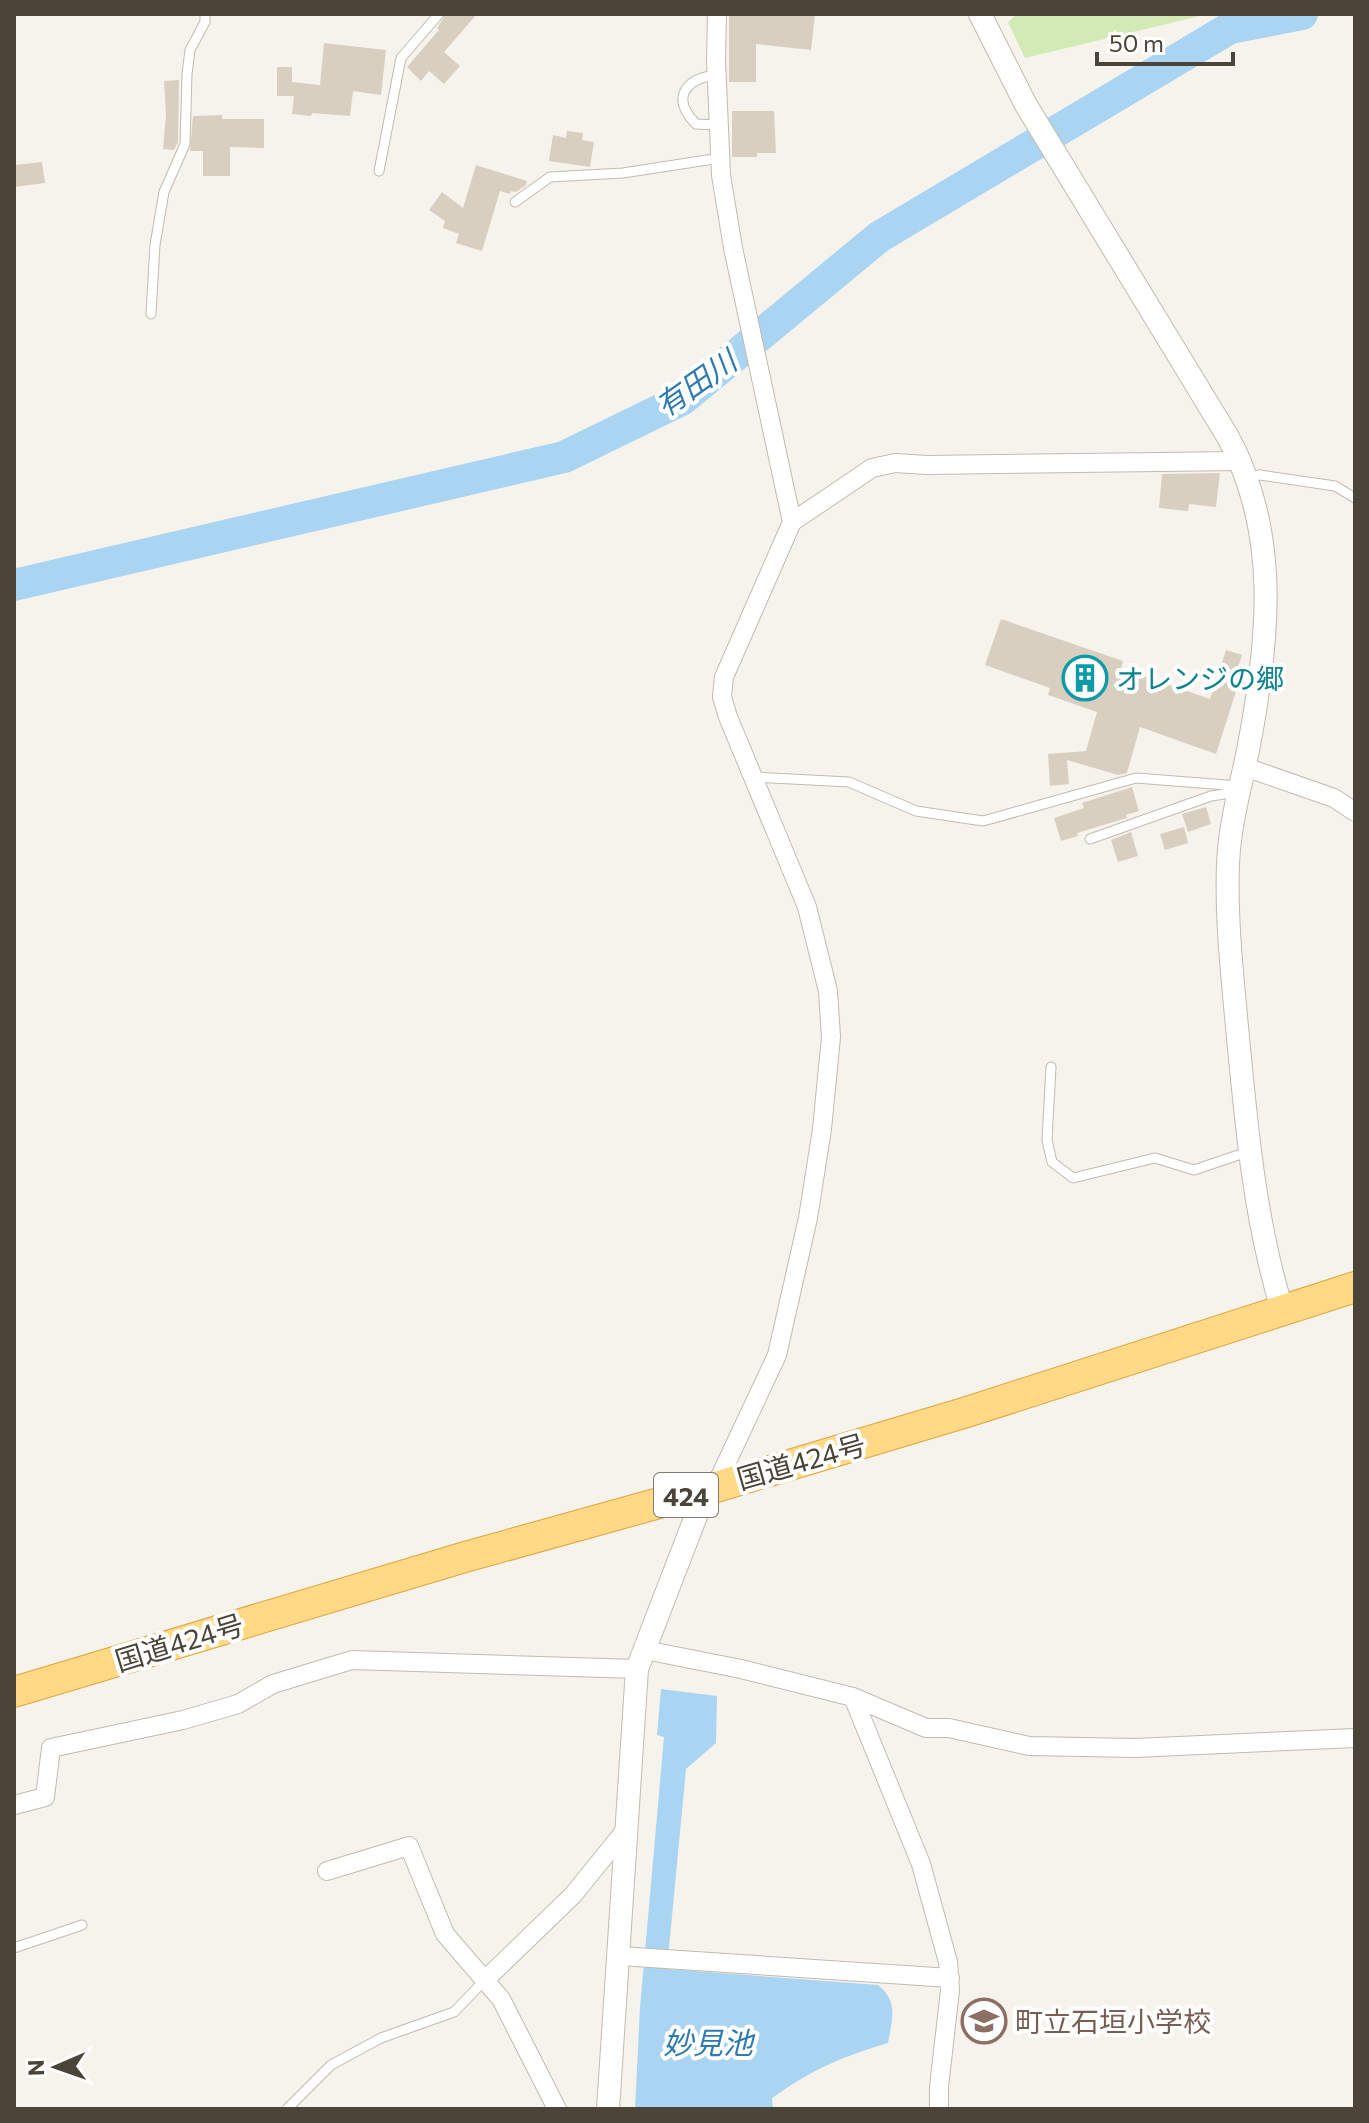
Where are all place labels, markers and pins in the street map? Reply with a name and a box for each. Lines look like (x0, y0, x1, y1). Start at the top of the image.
building icon: オレンジの郷 (1061, 654, 1109, 702)
place label: オレンジの郷 (1116, 661, 1284, 695)
school or university icon: 町立石垣小学校 (960, 1997, 1008, 2045)
place label: 町立石垣小学校 (1015, 2004, 1211, 2038)

